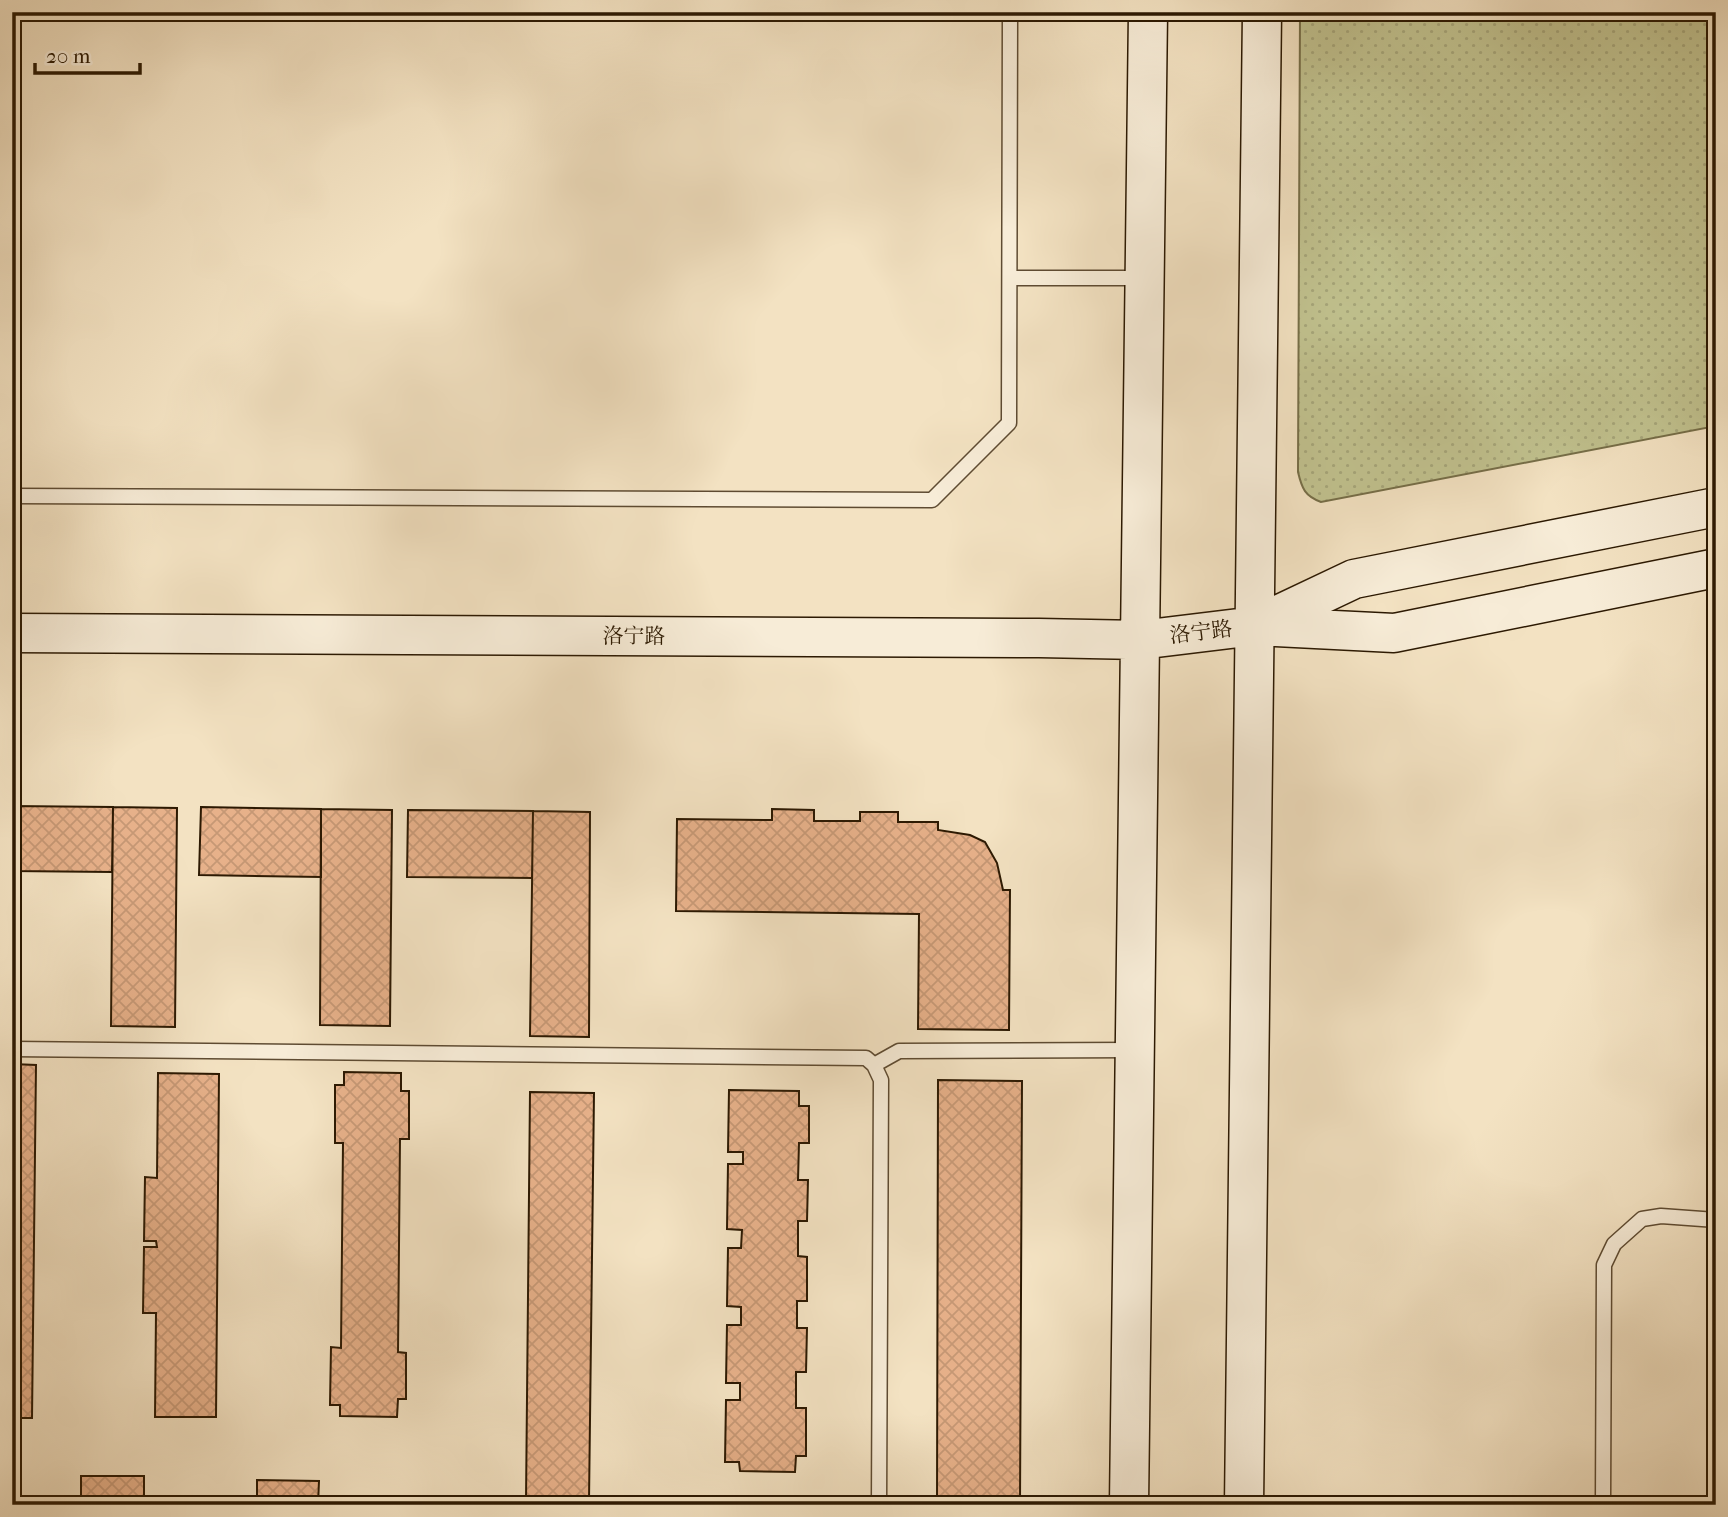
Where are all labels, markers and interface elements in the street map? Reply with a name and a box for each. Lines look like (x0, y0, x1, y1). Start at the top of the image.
scale bar (35, 32, 140, 76)
text: 20 m (46, 44, 91, 68)
street label: 洛宁路 (1168, 616, 1234, 648)
street label: 洛宁路 (603, 624, 666, 648)

